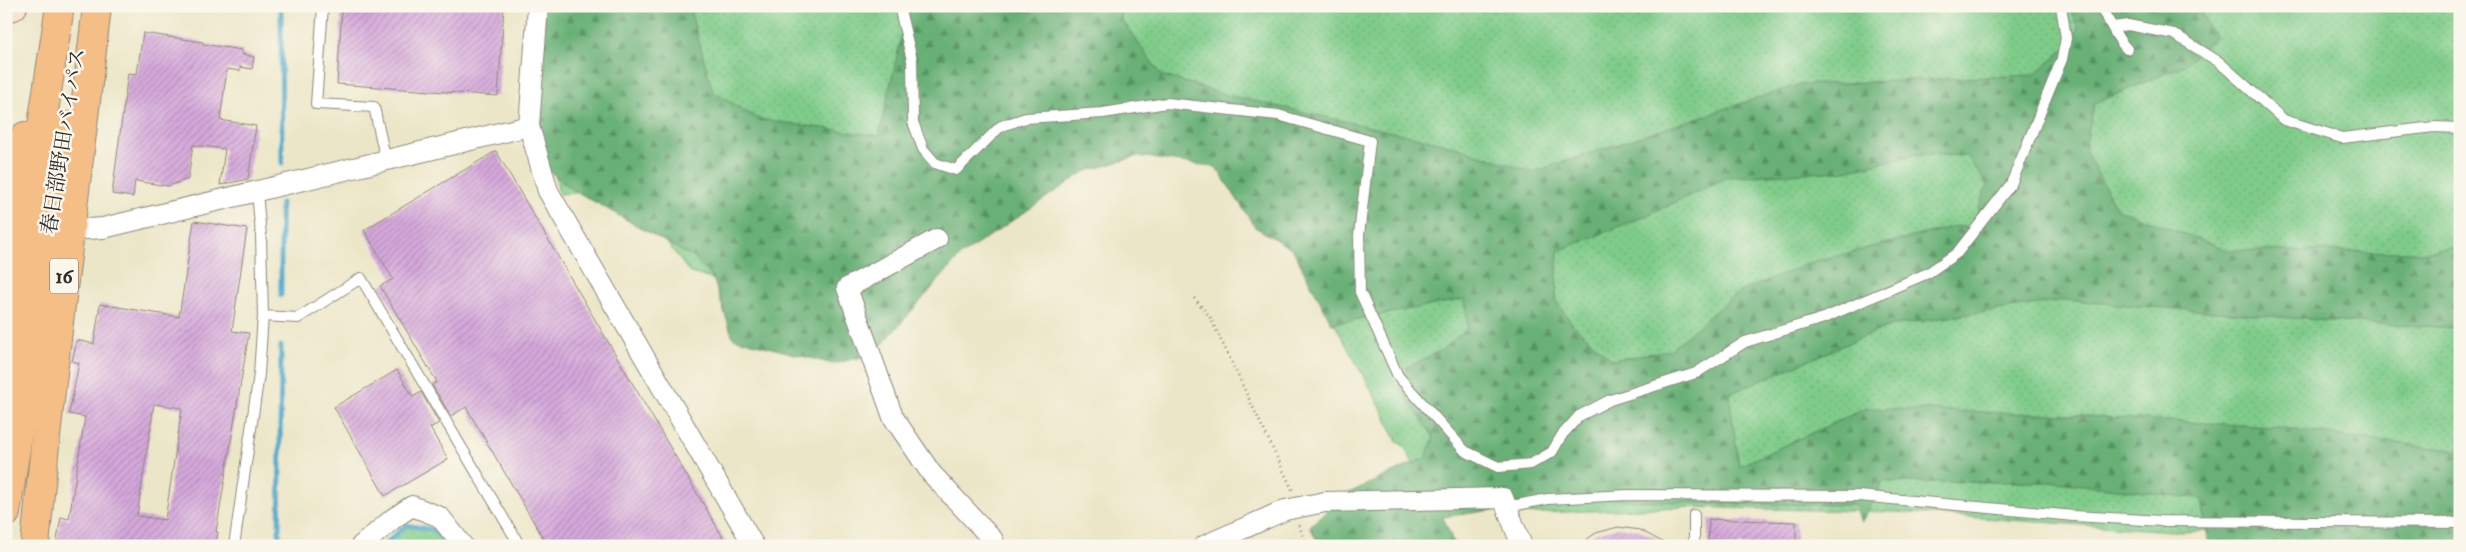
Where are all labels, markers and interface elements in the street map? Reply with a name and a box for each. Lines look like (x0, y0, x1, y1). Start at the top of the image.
street label: 春日部野田バイパス (35, 46, 92, 236)
road number: 16 (50, 258, 78, 294)

